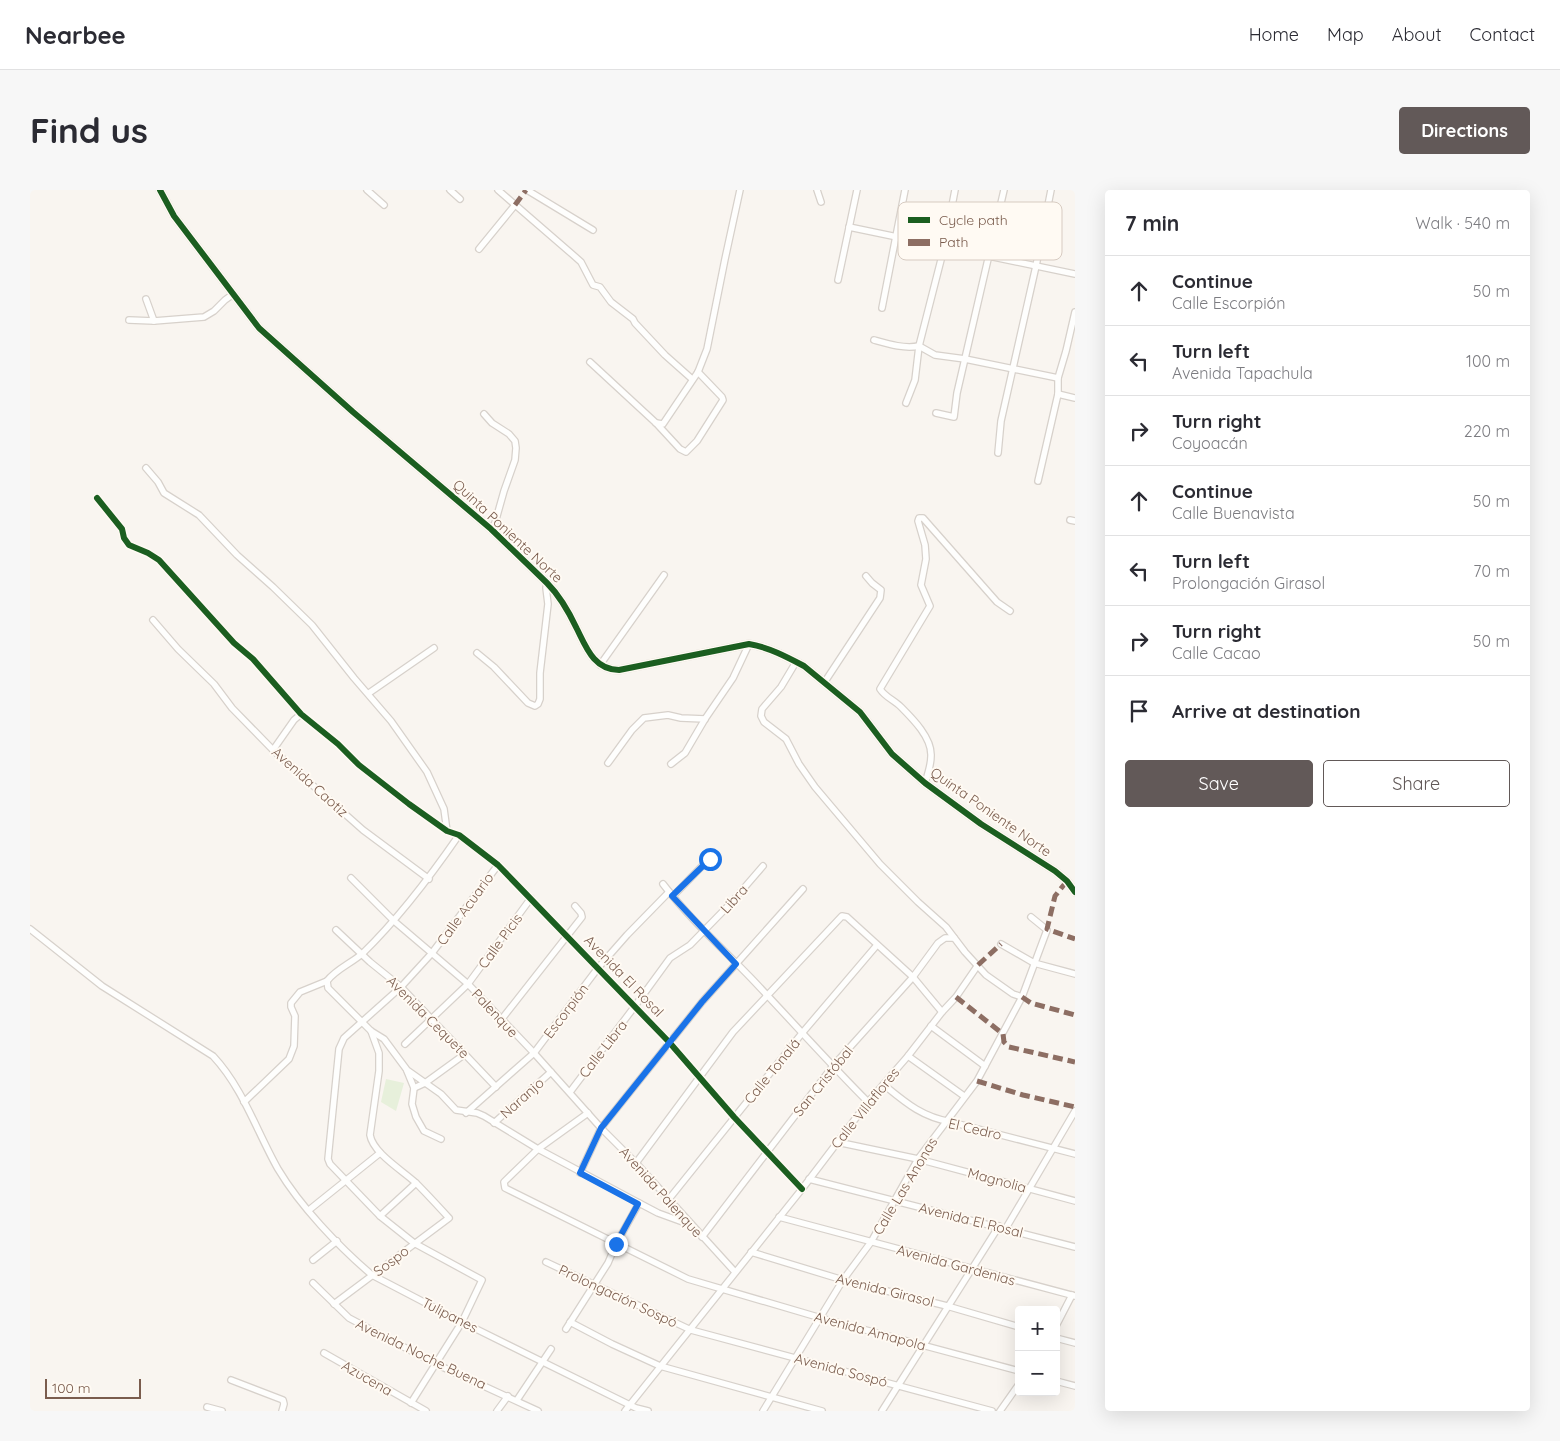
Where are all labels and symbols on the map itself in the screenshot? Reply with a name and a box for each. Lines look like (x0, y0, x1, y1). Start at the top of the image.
legend (898, 202, 1062, 260)
text: Cycle path (939, 211, 1008, 229)
text: Path (939, 233, 968, 251)
street label: Quinta Poniente Norte (449, 475, 567, 587)
street label: Avenida Caotiz (268, 743, 352, 821)
street label: Quinta Poniente Norte (927, 763, 1055, 861)
route start (699, 848, 722, 871)
street label: Calle Acuario (433, 869, 497, 949)
street label: Libra (716, 881, 752, 917)
street label: Calle Picis (474, 910, 526, 972)
street label: Avenida El Rosal (580, 931, 668, 1021)
street label: Avenida Cequete (383, 972, 473, 1062)
street label: Escorpión (540, 980, 592, 1042)
street label: Palenque (468, 985, 522, 1041)
street label: Calle Libra (575, 1017, 631, 1081)
street label: Calle Tonalá (740, 1035, 804, 1107)
street label: San Cristóbal (789, 1042, 857, 1120)
street label: Calle Villaflores (827, 1064, 903, 1152)
street label: Naranjo (496, 1074, 548, 1122)
street label: El Cedro (947, 1114, 1003, 1144)
street label: Calle Las Anonas (869, 1134, 941, 1238)
street label: Avenida Palenque (616, 1143, 707, 1241)
street label: Magnolia (966, 1164, 1028, 1196)
street label: Avenida El Rosal (917, 1198, 1025, 1242)
route end (605, 1233, 628, 1256)
street label: Avenida Gardenias (895, 1241, 1017, 1289)
street label: Sospo (370, 1242, 412, 1280)
street label: Prolongación Sospó (556, 1261, 680, 1331)
street label: Avenida Girasol (834, 1269, 936, 1311)
street label: Tulipanes (419, 1293, 481, 1337)
street label: Avenida Amapola (812, 1307, 928, 1355)
street label: Avenida Noche Buena (353, 1315, 489, 1393)
street label: Avenida Sospó (792, 1349, 890, 1391)
street label: Azucena (338, 1356, 396, 1400)
scale bar (45, 1376, 141, 1399)

